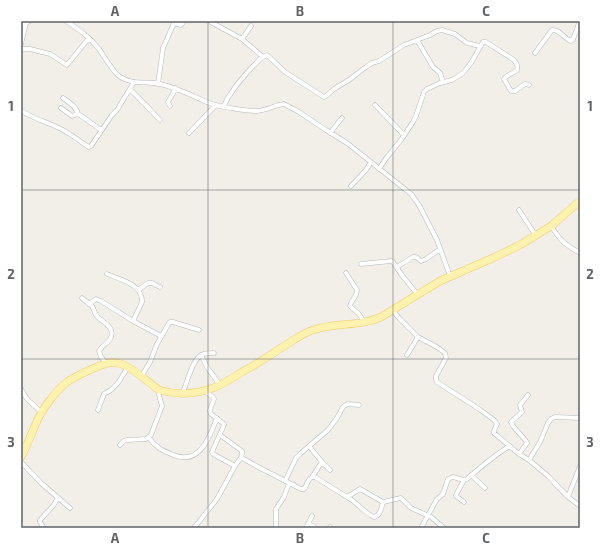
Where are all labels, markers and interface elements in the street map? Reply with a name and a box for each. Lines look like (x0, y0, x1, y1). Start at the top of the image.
text: A (111, 3, 120, 19)
text: B (296, 3, 304, 19)
text: C (482, 3, 490, 19)
text: 1 (8, 98, 14, 114)
text: 1 (587, 98, 593, 114)
text: 2 (7, 266, 15, 282)
text: 2 (586, 266, 594, 282)
text: 3 (7, 434, 15, 450)
text: 3 (586, 434, 594, 450)
text: A (111, 530, 120, 546)
text: B (296, 530, 304, 546)
text: C (482, 530, 490, 546)

